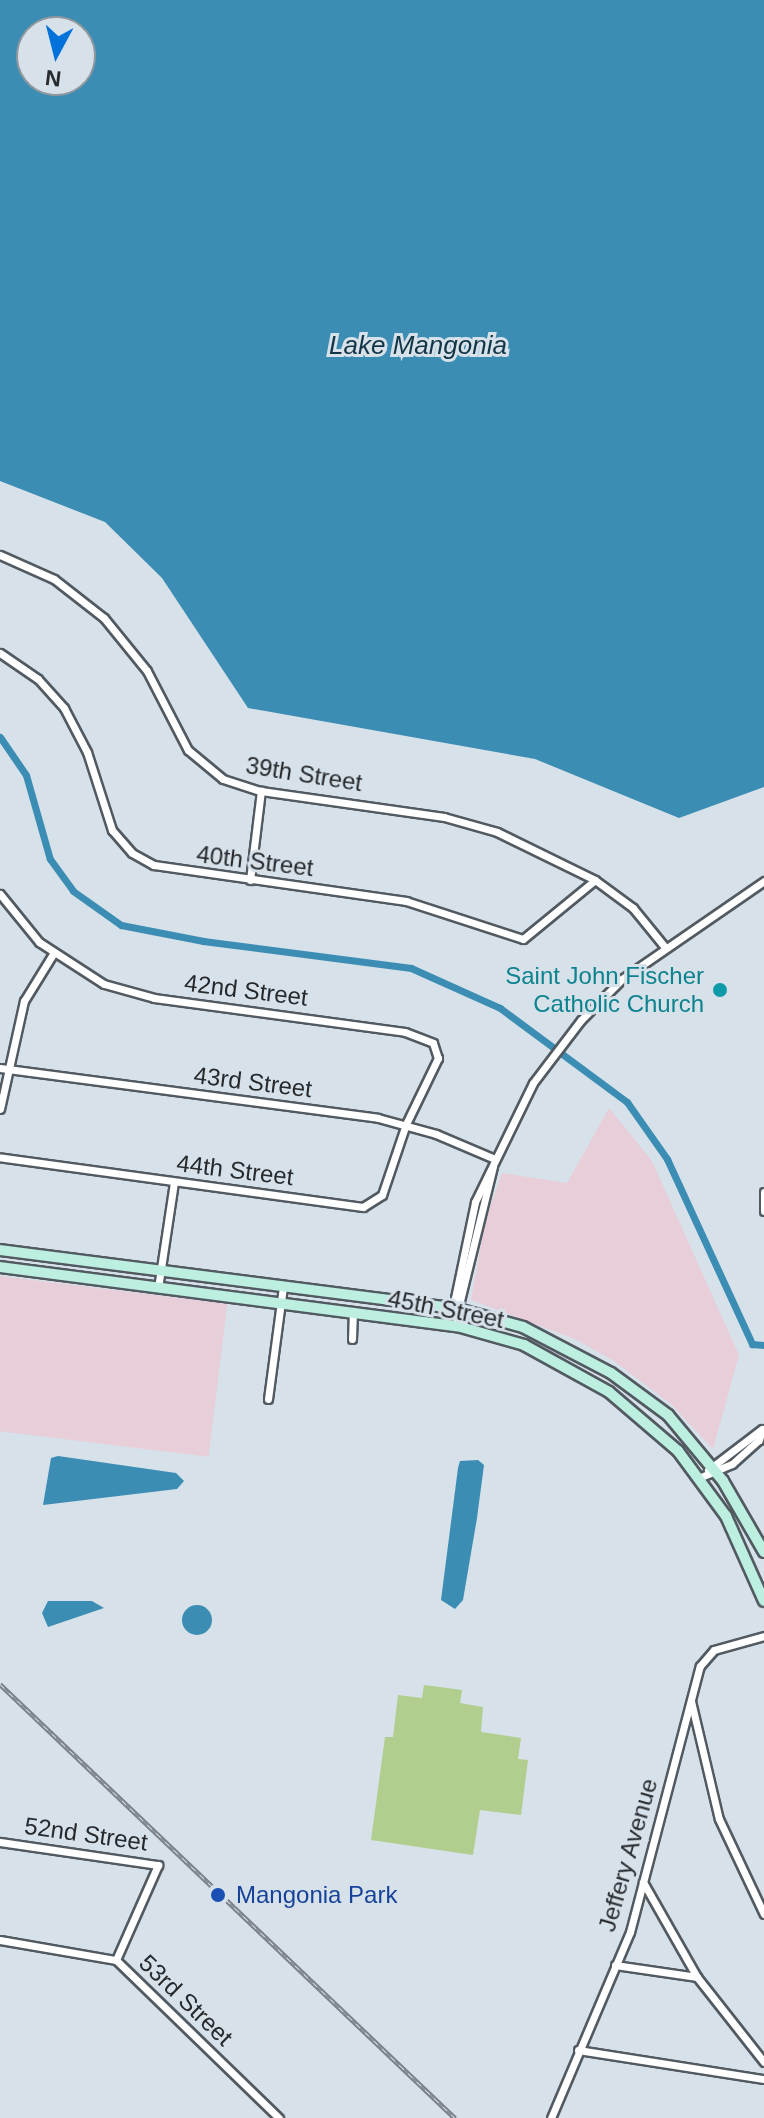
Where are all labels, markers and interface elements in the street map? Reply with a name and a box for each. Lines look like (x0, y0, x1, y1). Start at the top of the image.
north arrow (16, 16, 96, 96)
text: N (44, 65, 63, 92)
water label: Lake Mangonia (329, 330, 507, 362)
street label: 39th Street (244, 751, 364, 797)
street label: 40th Street (195, 840, 315, 882)
place label: Saint John Fischer Catholic Church (505, 962, 704, 1018)
street label: 42nd Street (183, 968, 309, 1012)
marker: Saint John Fischer Catholic Church (711, 981, 729, 999)
street label: 43rd Street (192, 1060, 314, 1104)
street label: 44th Street (175, 1149, 295, 1191)
street label: 45th Street (386, 1284, 506, 1334)
street label: Jeffery Avenue (592, 1775, 664, 1935)
street label: 52nd Street (23, 1811, 149, 1857)
place label: Mangonia Park (236, 1881, 397, 1909)
marker: Mangonia Park (207, 1884, 229, 1906)
street label: 53rd Street (133, 1948, 239, 2052)

